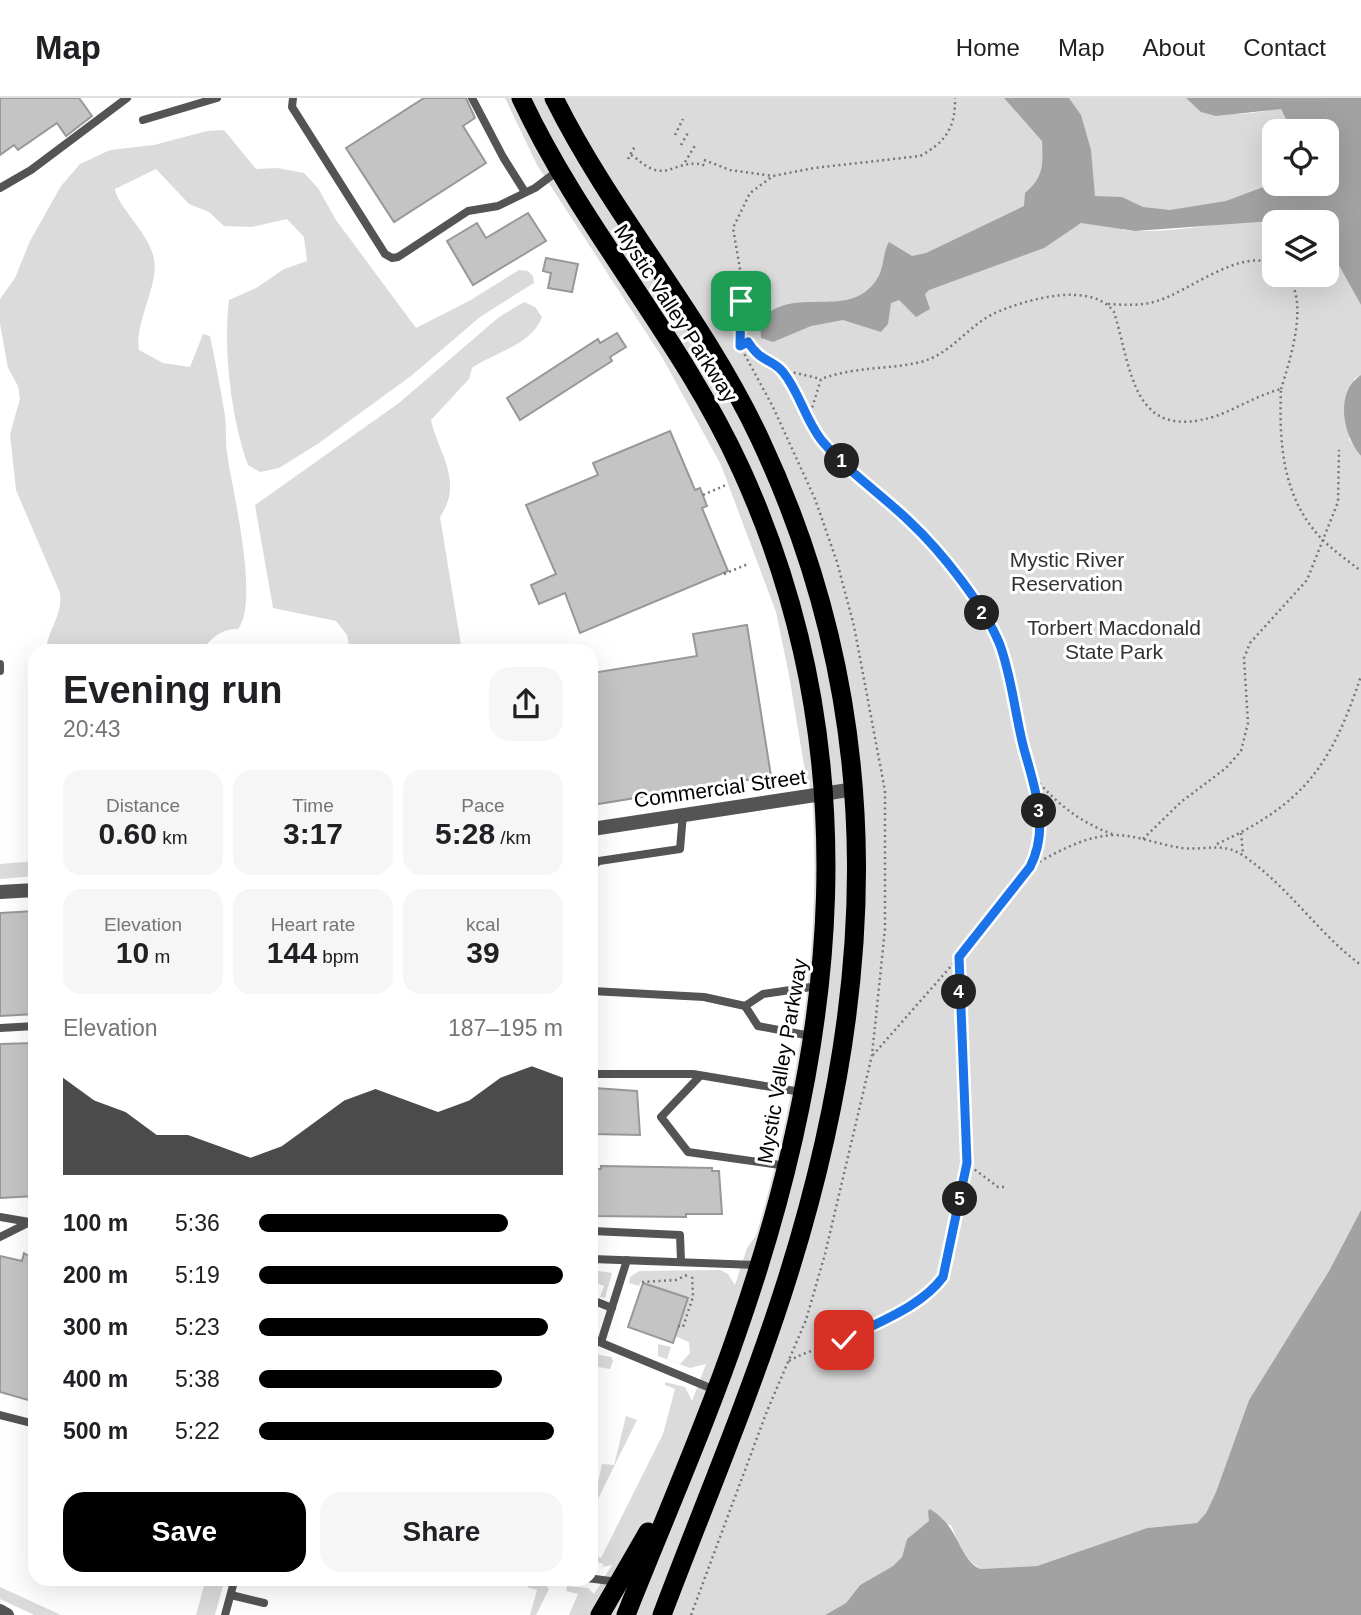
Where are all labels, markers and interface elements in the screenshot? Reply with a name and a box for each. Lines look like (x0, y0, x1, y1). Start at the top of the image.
text: Map (35, 29, 101, 66)
text: Home (956, 34, 1020, 61)
text: Map (1058, 34, 1105, 61)
text: About (1143, 34, 1205, 61)
text: Contact (1243, 34, 1326, 61)
map controls (1262, 119, 1339, 287)
button: locate (1262, 119, 1339, 196)
button: layers (1262, 210, 1339, 287)
street label: Mystic Valley Parkway (610, 220, 742, 407)
pin (711, 271, 771, 331)
icon: arrive (722, 282, 760, 320)
pin: 1 (824, 444, 860, 478)
text: 1 (836, 450, 847, 471)
park label: Mystic River Reservation (1010, 548, 1124, 595)
pin: 2 (964, 596, 1000, 630)
text: 2 (976, 602, 987, 623)
park label: Torbert Macdonald State Park (1027, 616, 1201, 663)
button: share (489, 667, 563, 741)
text: Evening run (63, 669, 283, 711)
text: 20:43 (63, 716, 121, 742)
street label: Commercial Street (632, 764, 808, 811)
pin: 3 (1021, 794, 1056, 828)
text: Distance (106, 795, 180, 816)
text: Time (292, 795, 334, 816)
text: Pace (461, 795, 505, 816)
text: 3 (1033, 800, 1044, 821)
text: 0.60 (99, 817, 157, 850)
text: 3:17 (283, 817, 343, 850)
text: 5:28 (435, 817, 495, 850)
text: km (157, 827, 188, 848)
text: /km (495, 827, 531, 848)
text: Elevation (104, 914, 182, 935)
text: Heart rate (271, 914, 355, 935)
text: kcal (466, 914, 500, 935)
text: 10 (116, 936, 149, 969)
text: 144 (267, 936, 317, 969)
text: 39 (466, 936, 500, 969)
text: m (149, 946, 170, 967)
text: bpm (317, 946, 359, 967)
street label: Mystic Valley Parkway (753, 956, 811, 1165)
pin: 4 (942, 974, 976, 1010)
text: 4 (953, 981, 964, 1002)
text: Elevation (63, 1015, 158, 1041)
text: 187–195 m (448, 1015, 563, 1041)
pin: 5 (942, 1182, 978, 1216)
text: 5 (954, 1188, 965, 1209)
text: 100 m (63, 1210, 128, 1236)
text: 5:36 (175, 1210, 220, 1236)
text: 200 m (63, 1262, 128, 1288)
text: 5:19 (175, 1262, 220, 1288)
pin (814, 1310, 874, 1370)
text: 300 m (63, 1314, 128, 1340)
text: 5:23 (175, 1314, 220, 1340)
icon: check (825, 1321, 863, 1359)
text: 400 m (63, 1366, 128, 1392)
text: 5:38 (175, 1366, 220, 1392)
text: 500 m (63, 1418, 128, 1444)
text: 5:22 (175, 1418, 220, 1444)
button: Save (63, 1492, 306, 1572)
button: Share (320, 1492, 563, 1572)

